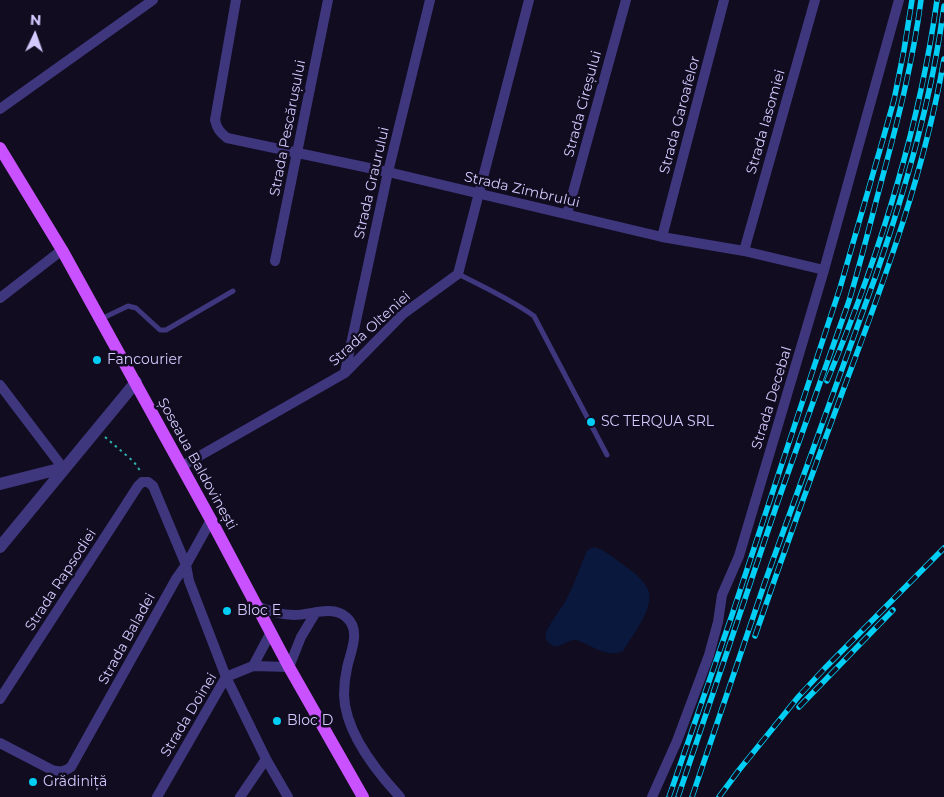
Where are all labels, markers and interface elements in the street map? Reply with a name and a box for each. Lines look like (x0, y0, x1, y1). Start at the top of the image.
north arrow (10, 10, 60, 60)
text: N (30, 11, 42, 29)
street label: Strada Cireșului (561, 49, 605, 159)
street label: Strada Garoafelor (656, 54, 704, 176)
street label: Strada Pescărușului (267, 58, 309, 198)
street label: Strada Iasomiei (743, 68, 789, 176)
street label: Strada Graurului (351, 125, 393, 241)
street label: Strada Zimbrului (463, 169, 581, 211)
street label: Strada Olteniei (326, 288, 414, 370)
street label: Strada Decebal (748, 345, 796, 451)
place label: Fancourier (107, 352, 183, 368)
marker: Fancourier (91, 354, 103, 366)
street label: Șoseaua Baldovinești (154, 395, 240, 533)
place label: SC TERQUA SRL (601, 414, 714, 430)
marker: SC TERQUA SRL (585, 416, 597, 428)
street label: Strada Rapsodiei (22, 526, 100, 634)
street label: Strada Baladei (95, 591, 159, 687)
place label: Bloc E (237, 603, 281, 619)
marker: Bloc E (221, 605, 233, 617)
street label: Strada Doinei (157, 670, 221, 760)
place label: Bloc D (287, 713, 333, 729)
marker: Bloc D (271, 715, 283, 727)
place label: Grădiniță (43, 774, 107, 790)
marker: Grădiniță (27, 776, 39, 788)

